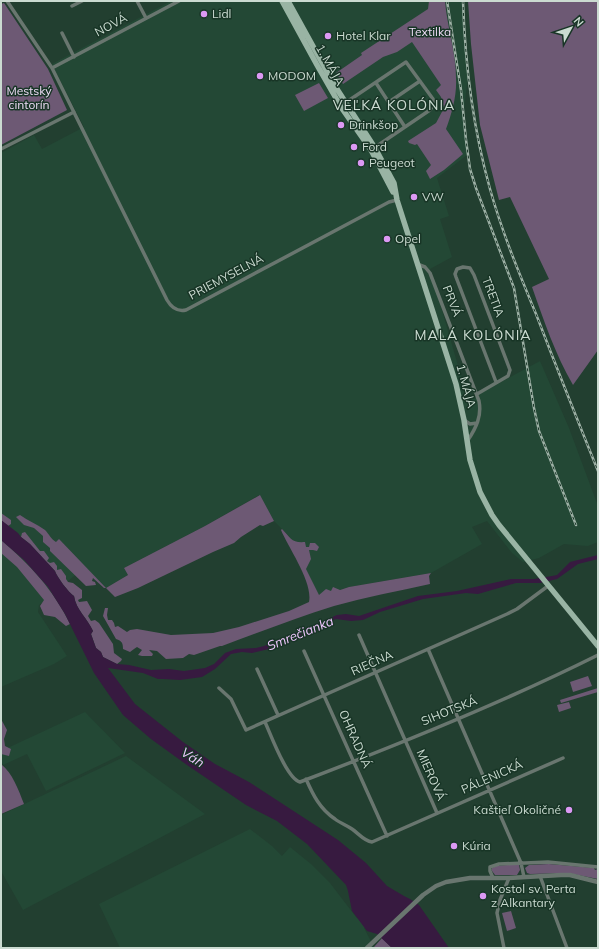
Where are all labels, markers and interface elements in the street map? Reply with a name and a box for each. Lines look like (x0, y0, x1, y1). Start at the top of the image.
place label: Lidl (212, 6, 231, 21)
north arrow (551, 8, 591, 48)
marker: Lidl (199, 9, 209, 19)
street label: NOVÁ (92, 10, 130, 39)
text: N (571, 14, 587, 29)
park label: Textilka (409, 24, 451, 39)
place label: Hotel Klar (336, 28, 391, 43)
marker: Hotel Klar (323, 31, 333, 41)
street label: 1. MÁJA (313, 41, 348, 88)
place label: MODOM (268, 68, 316, 83)
marker: MODOM (255, 71, 265, 81)
park label: Mestský cintorín (6, 83, 52, 112)
district label: VEĽKÁ KOLÓNIA (333, 96, 455, 114)
place label: Drinkšop (349, 117, 398, 132)
marker: Drinkšop (336, 120, 346, 130)
place label: Ford (362, 139, 387, 154)
marker: Ford (349, 142, 359, 152)
place label: Peugeot (369, 155, 415, 170)
marker: Peugeot (356, 158, 366, 168)
place label: VW (422, 189, 444, 204)
marker: VW (409, 192, 419, 202)
place label: Opel (395, 231, 421, 246)
marker: Opel (382, 234, 392, 244)
street label: PRIEMYSELNÁ (186, 251, 266, 303)
street label: TRETIA (479, 275, 508, 319)
street label: PRVÁ (440, 283, 465, 319)
district label: MALÁ KOLÓNIA (414, 326, 532, 344)
street label: 1. MÁJA (453, 362, 480, 410)
water label: Smrečianka (264, 612, 336, 654)
street label: RIEČNA (348, 647, 395, 678)
street label: SIHOTSKÁ (419, 692, 479, 729)
street label: OHRADNÁ (336, 707, 375, 770)
water label: Váh (178, 744, 208, 770)
street label: MIEROVÁ (414, 747, 449, 803)
street label: PÁLENICKÁ (459, 756, 525, 797)
place label: Kaštieľ Okoličné (473, 802, 561, 817)
marker: Kaštieľ Okoličné (564, 805, 574, 815)
place label: Kúria (462, 838, 491, 853)
marker: Kúria (449, 841, 459, 851)
place label: Kostol sv. Perta z Alkantary (491, 881, 576, 910)
marker: Kostol sv. Perta z Alkantary (478, 891, 488, 901)

